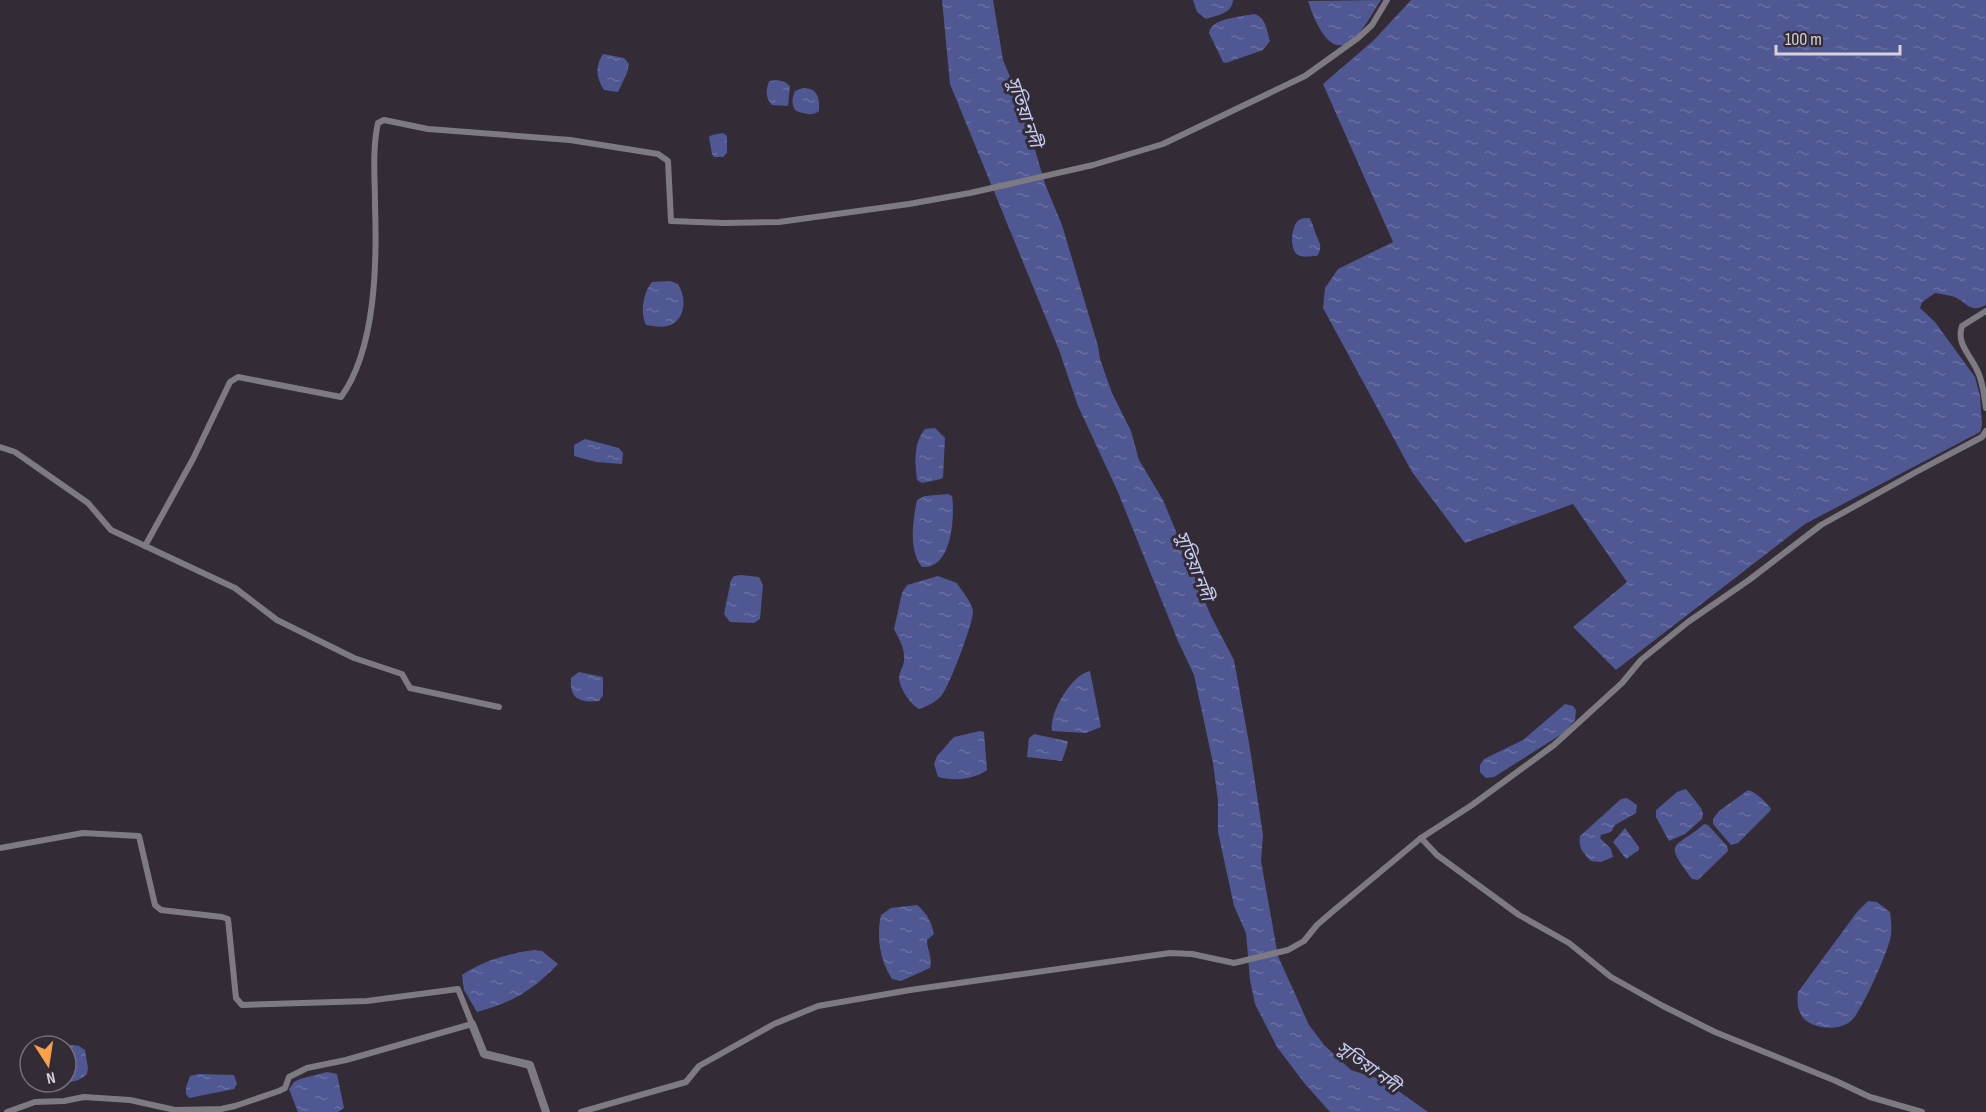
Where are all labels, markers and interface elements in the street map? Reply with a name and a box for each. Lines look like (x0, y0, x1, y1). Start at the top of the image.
scale bar (1776, 18, 1900, 56)
text: 100 m (1785, 29, 1822, 50)
water label: সুতিয়া নদী (1002, 74, 1048, 153)
water label: সুতিয়া নদী (1171, 528, 1220, 607)
north arrow (18, 1034, 78, 1094)
water label: সুতিয়া নদী (1332, 1036, 1407, 1099)
text: N (45, 1067, 57, 1087)

